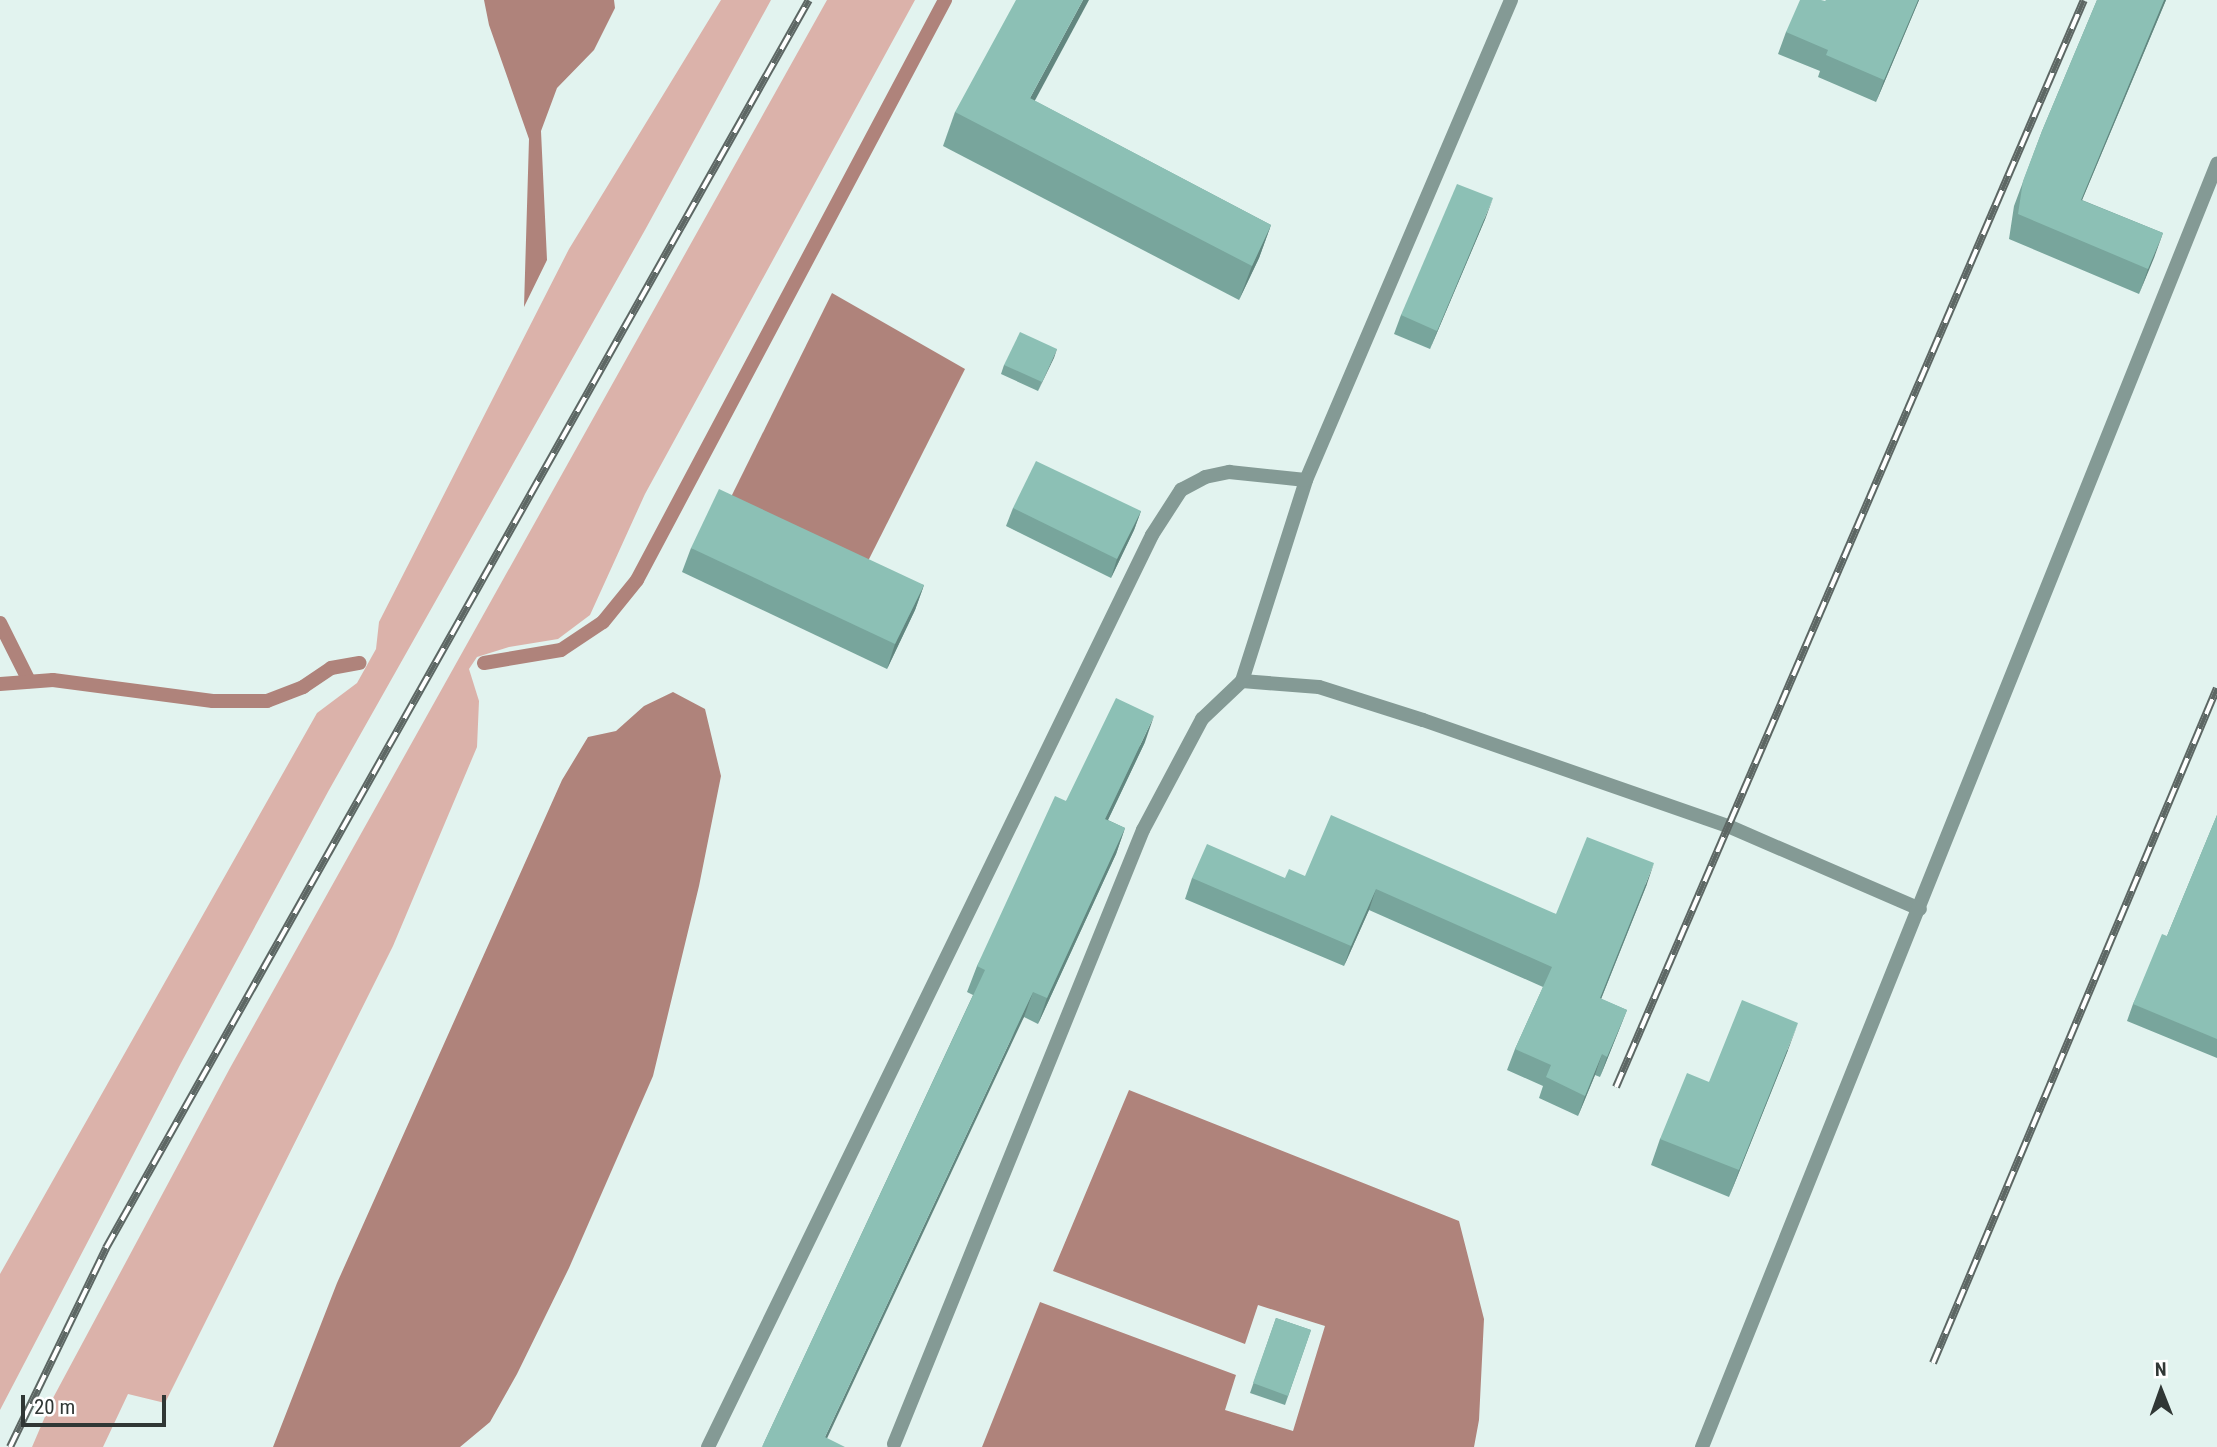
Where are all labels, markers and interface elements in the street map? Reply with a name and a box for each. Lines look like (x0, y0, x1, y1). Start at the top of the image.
north arrow (2126, 1356, 2196, 1426)
text: N (2155, 1358, 2167, 1381)
scale bar (24, 1380, 170, 1424)
text: 20 m (34, 1395, 75, 1419)

